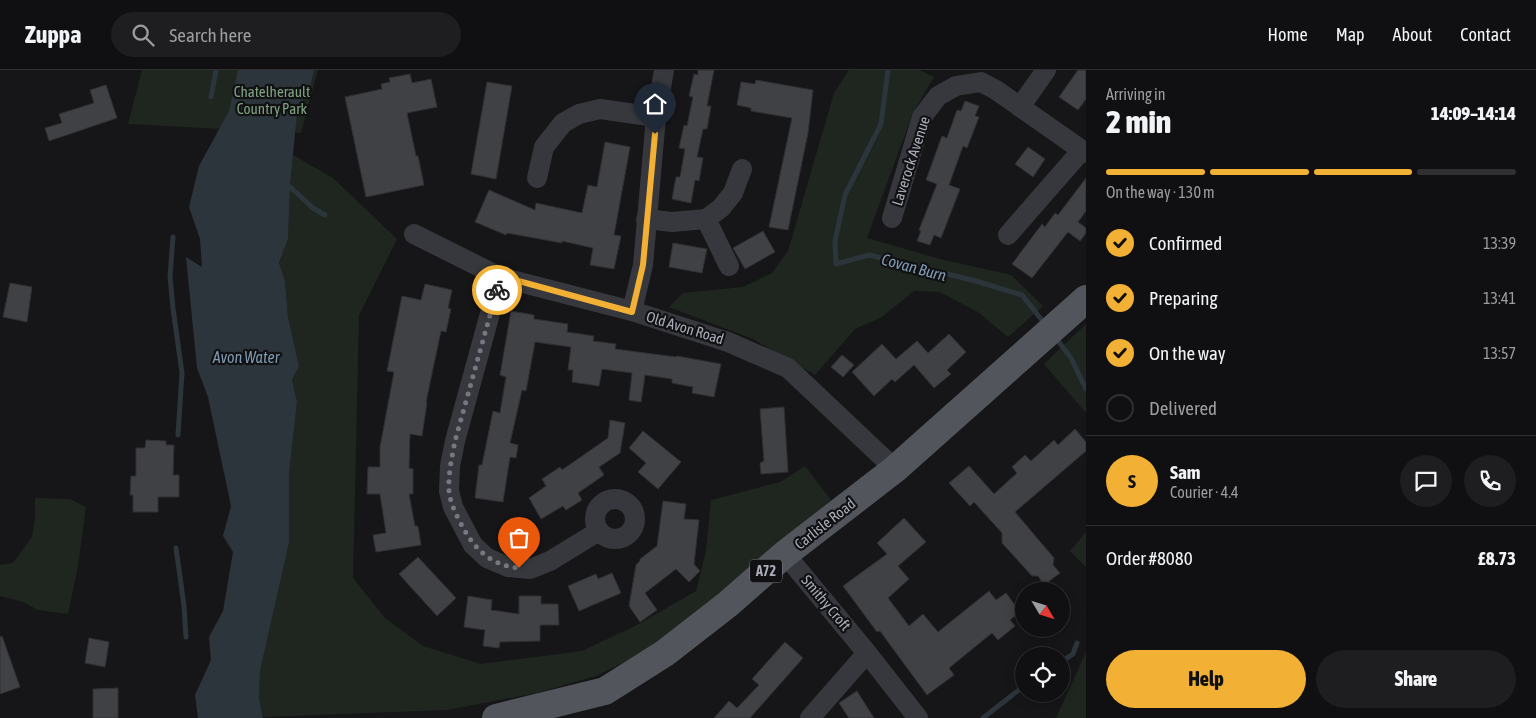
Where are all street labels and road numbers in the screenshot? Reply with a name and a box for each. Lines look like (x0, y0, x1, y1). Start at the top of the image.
street label: Laverock Avenue (888, 114, 933, 208)
street label: Old Avon Road (644, 308, 726, 347)
street label: Carlisle Road (791, 495, 858, 553)
road number: A72 (750, 560, 782, 582)
street label: Smithy Croft (798, 572, 854, 634)

